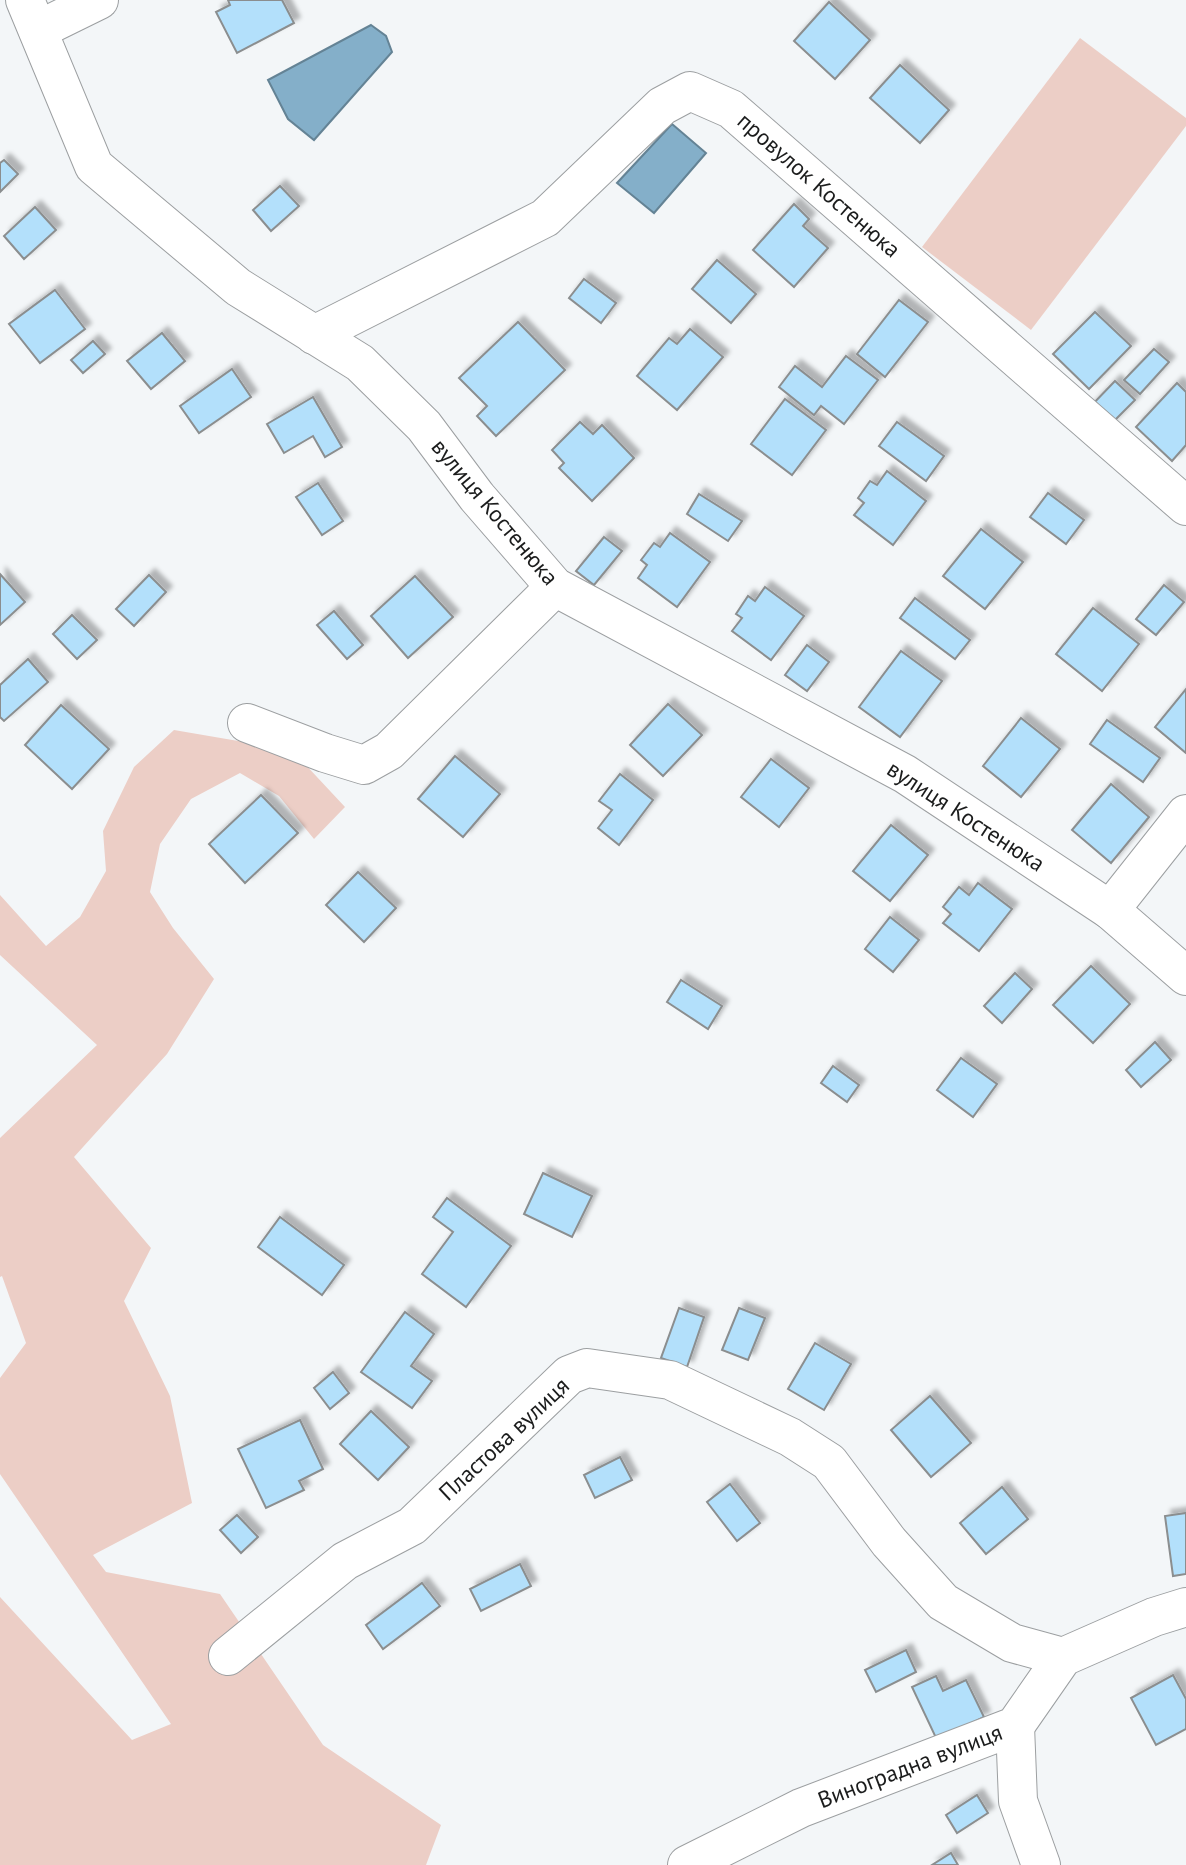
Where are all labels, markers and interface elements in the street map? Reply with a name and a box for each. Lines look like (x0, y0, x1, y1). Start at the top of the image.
street label: провулок Костенюка (732, 106, 907, 263)
street label: вулиця Костенюка (426, 433, 565, 591)
street label: вулиця Костенюка (882, 754, 1051, 877)
street label: Пластова вулиця (432, 1371, 575, 1506)
street label: Виноградна вулиця (814, 1717, 1006, 1814)

